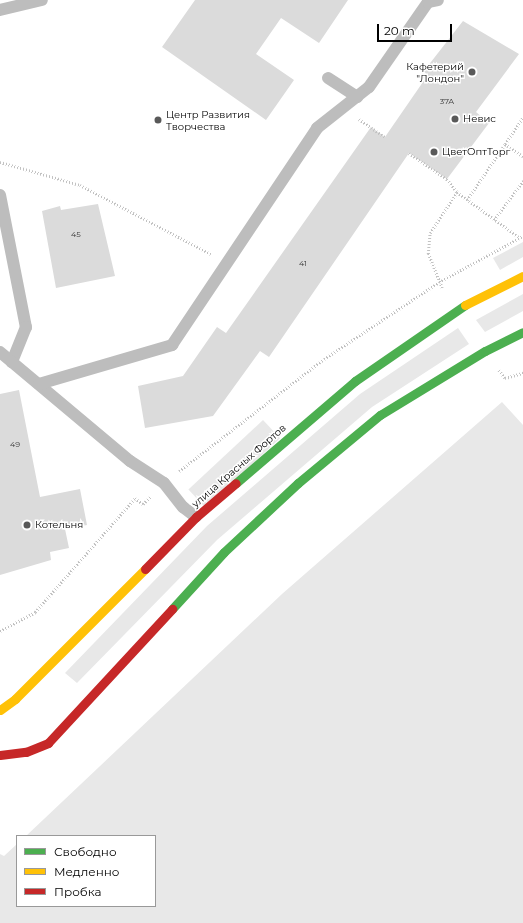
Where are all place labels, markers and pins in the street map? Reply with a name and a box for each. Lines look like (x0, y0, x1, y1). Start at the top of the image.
place label: Кафетерий "Лондон" (406, 60, 464, 84)
marker: Кафетерий "Лондон" (467, 67, 477, 77)
place label: Центр Развития Творчества (166, 108, 250, 132)
place label: Невис (463, 113, 496, 125)
marker: Невис (450, 114, 460, 124)
marker: Центр Развития Творчества (153, 115, 163, 125)
place label: ЦветОптТорг (442, 146, 510, 158)
marker: ЦветОптТорг (429, 147, 439, 157)
place label: Котельня (35, 519, 83, 531)
marker: Котельня (22, 520, 32, 530)

